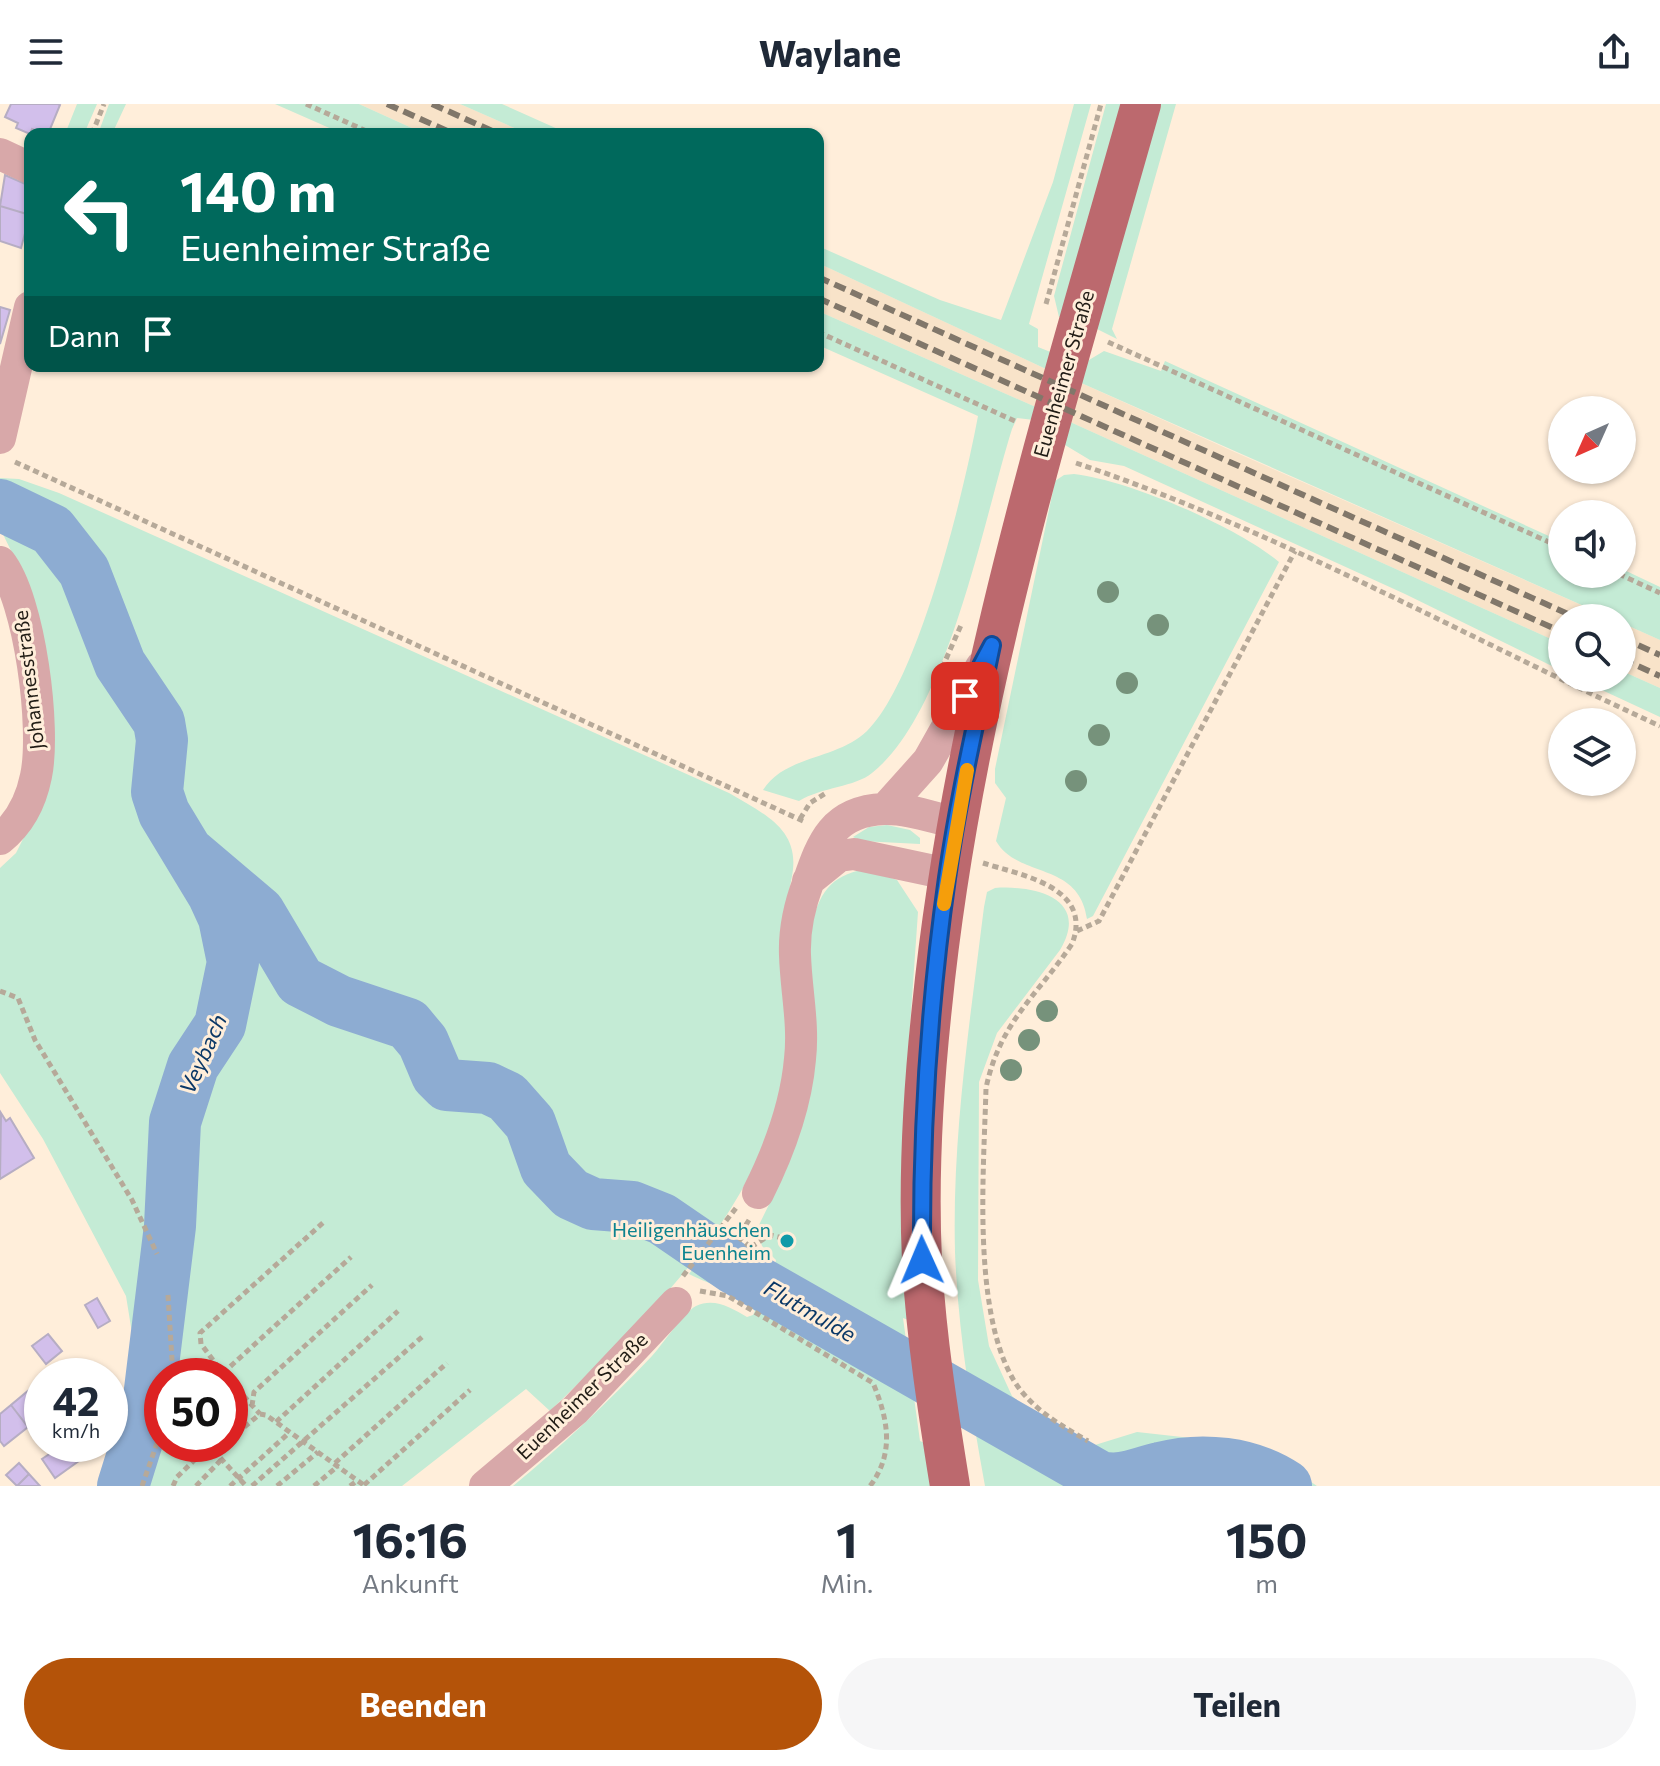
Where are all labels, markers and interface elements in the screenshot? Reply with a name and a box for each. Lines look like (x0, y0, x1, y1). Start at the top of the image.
icon: menu (24, 30, 68, 74)
text: Waylane (759, 30, 901, 74)
icon: share (1592, 30, 1636, 74)
text: 140 m (180, 155, 336, 224)
icon: left (48, 160, 152, 264)
text: Euenheimer Straße (180, 224, 491, 268)
street label: Euenheimer Straße (1028, 287, 1098, 460)
icon: arrive (136, 312, 180, 356)
text: Dann (48, 316, 120, 353)
north arrow (1548, 396, 1636, 484)
map controls (1548, 396, 1636, 796)
button: sound (1548, 500, 1636, 588)
button: search (1548, 604, 1636, 692)
street label: Johannesstraße (8, 609, 48, 751)
pin (931, 662, 999, 730)
icon: arrive (943, 674, 987, 718)
button: layers (1548, 708, 1636, 796)
water label: Veybach (173, 1010, 232, 1098)
place label: Heiligenhäuschen Euenheim (612, 1217, 771, 1264)
position arrow (880, 1218, 964, 1302)
marker: Heiligenhäuschen Euenheim (778, 1232, 796, 1250)
water label: Flutmulde (760, 1274, 861, 1348)
street label: Euenheimer Straße (511, 1327, 652, 1464)
speed limit sign: 50 (144, 1358, 248, 1462)
text: 42 (53, 1375, 100, 1424)
text: km/h (52, 1418, 100, 1442)
text: 16:16 (353, 1509, 468, 1568)
text: 1 (836, 1509, 858, 1568)
text: 150 (1226, 1509, 1307, 1568)
text: Ankunft (362, 1567, 459, 1598)
text: Min. (821, 1567, 873, 1598)
text: m (1255, 1567, 1278, 1598)
button: Beenden (24, 1658, 822, 1750)
button: Teilen (838, 1658, 1636, 1750)

